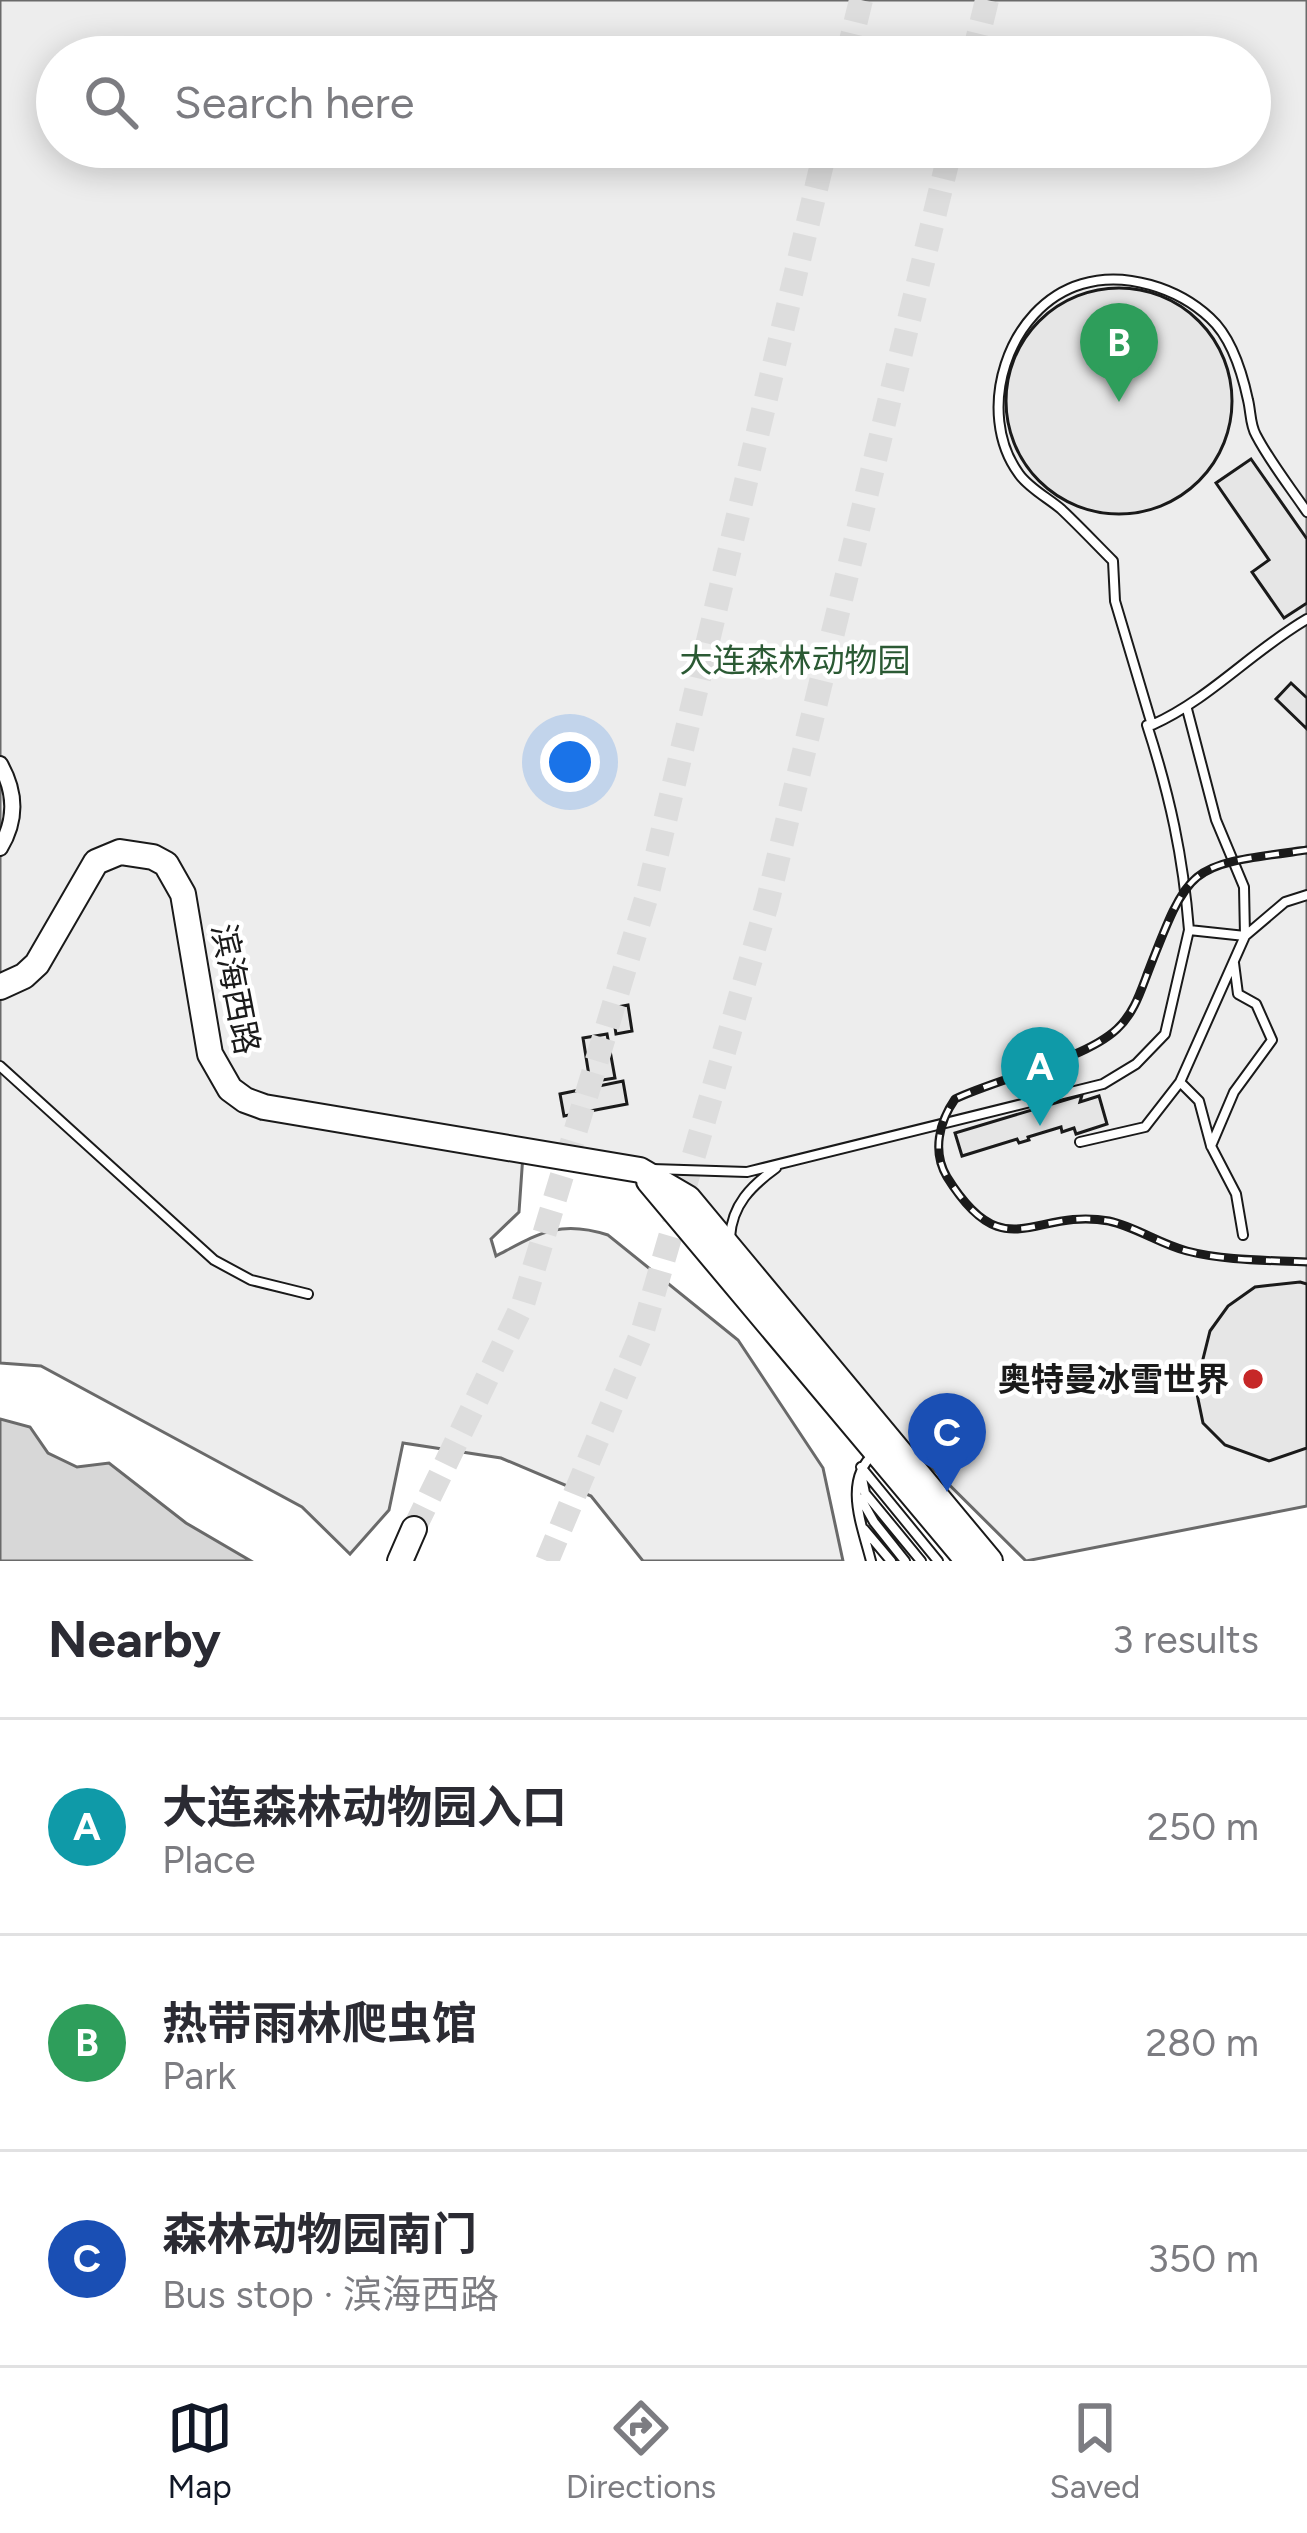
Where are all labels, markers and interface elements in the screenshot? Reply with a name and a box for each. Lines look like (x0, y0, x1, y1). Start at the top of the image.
search box (36, 36, 1271, 168)
icon: search (78, 69, 144, 135)
text: Search here (174, 75, 414, 129)
pin: B (1080, 303, 1158, 402)
park label: 大连森林动物园 (680, 641, 911, 680)
your location (540, 732, 600, 792)
street label: 滨海西路 (204, 921, 267, 1058)
pin: A (1001, 1027, 1079, 1126)
place label: 奥特曼冰雪世界 (998, 1360, 1229, 1399)
marker: 奥特曼冰雪世界 (1240, 1366, 1266, 1392)
pin: C (908, 1393, 986, 1492)
text: Nearby (48, 1609, 221, 1670)
text: 3 results (1112, 1616, 1259, 1663)
text: 大连森林动物园入口 (162, 1780, 567, 1834)
text: A (73, 1803, 101, 1850)
text: 250 m (1147, 1803, 1259, 1850)
text: Place (162, 1836, 255, 1883)
text: 热带雨林爬虫馆 (162, 1996, 477, 2050)
text: B (75, 2019, 99, 2066)
text: 280 m (1145, 2019, 1259, 2066)
text: Park (162, 2052, 236, 2099)
text: 森林动物园南门 (162, 2207, 477, 2261)
text: C (73, 2235, 101, 2282)
text: 350 m (1148, 2235, 1259, 2282)
text: Bus stop · 滨海西路 (162, 2271, 499, 2318)
tab: Map (167, 2395, 233, 2506)
tab: Directions (566, 2395, 716, 2506)
tab: Saved (1049, 2395, 1140, 2506)

